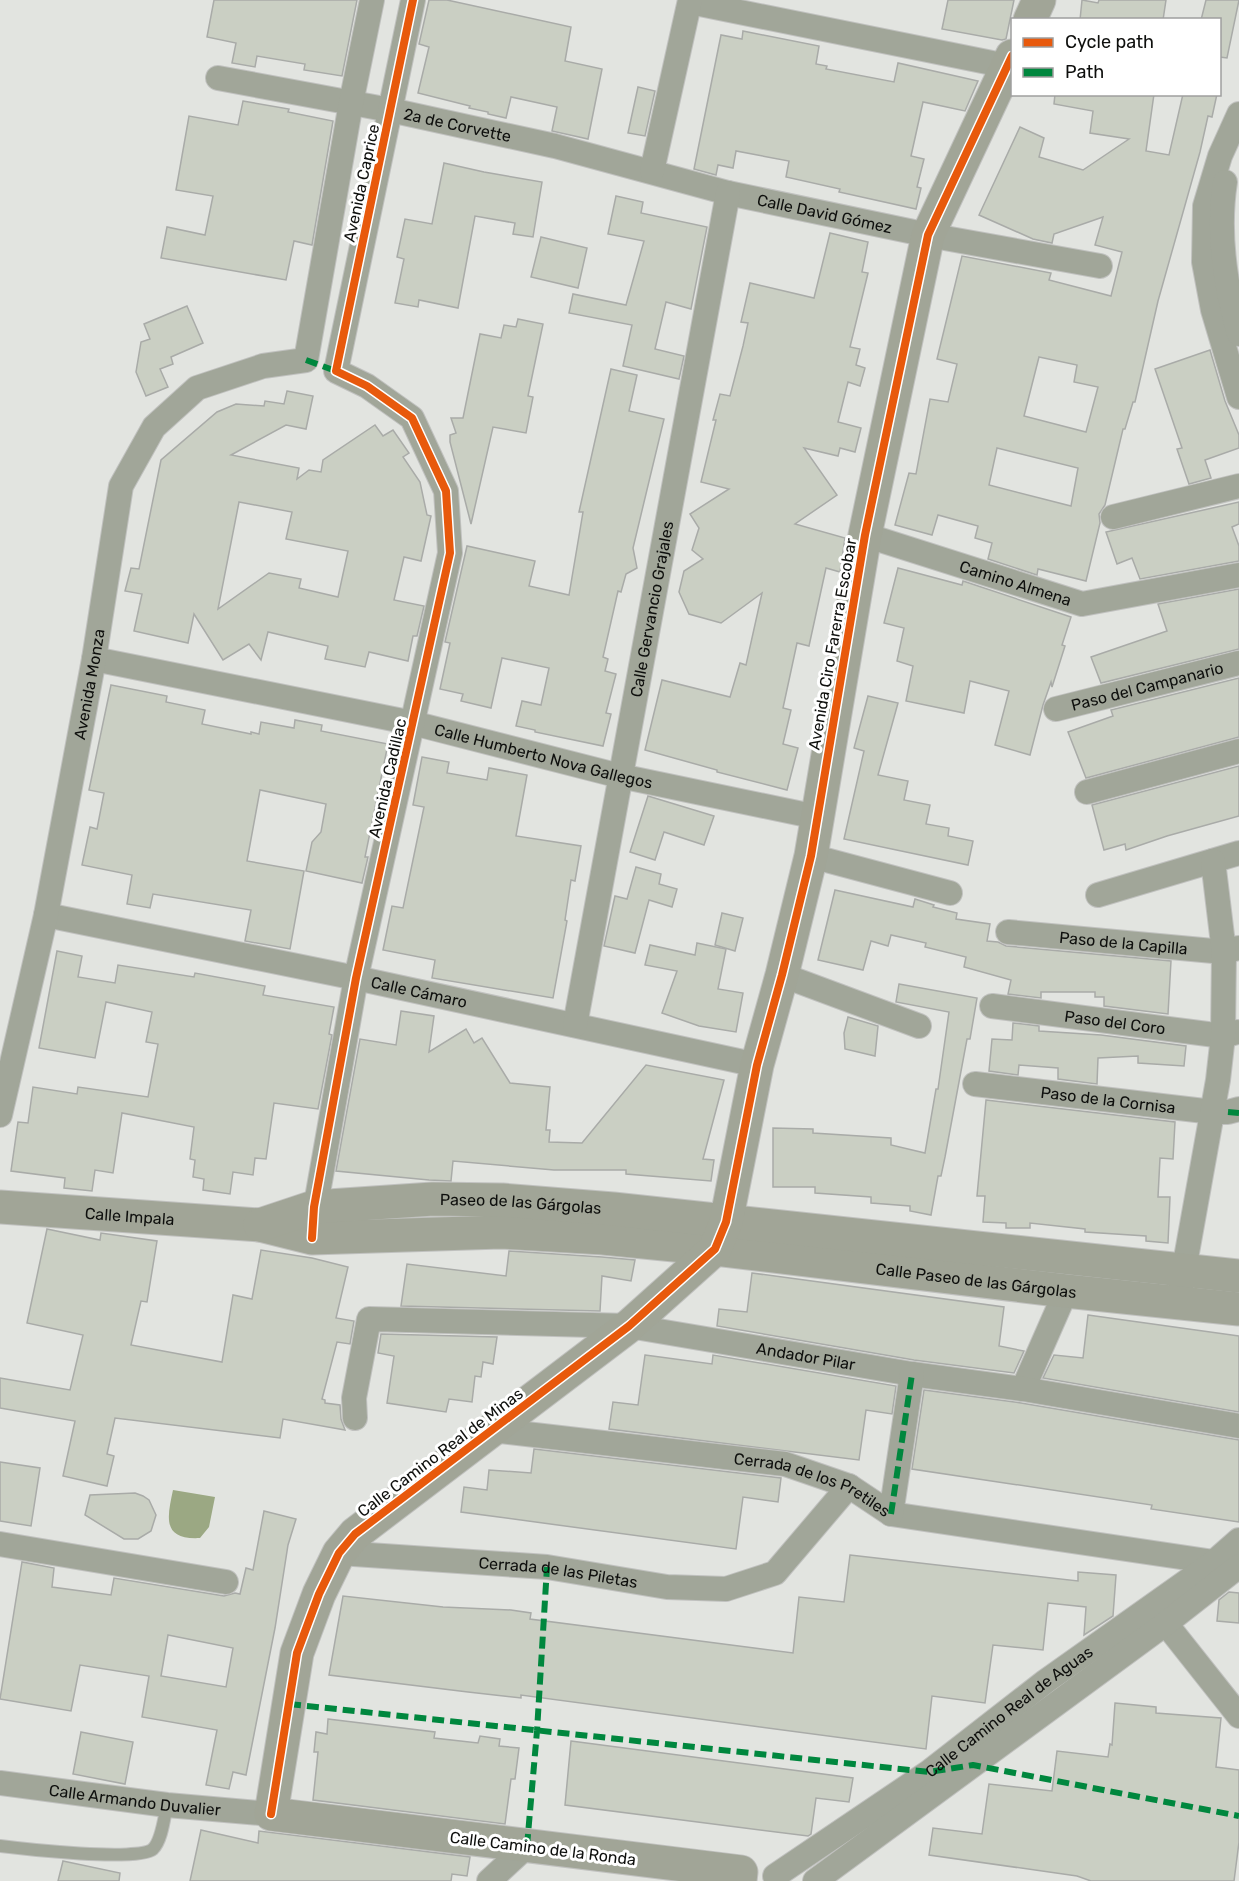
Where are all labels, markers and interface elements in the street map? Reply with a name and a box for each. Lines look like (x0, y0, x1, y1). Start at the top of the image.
legend (1011, 18, 1221, 96)
text: Cycle path (1065, 31, 1154, 53)
text: Path (1065, 61, 1104, 83)
street label: 2a de Corvette (402, 104, 513, 146)
street label: Avenida Caprice (340, 122, 383, 244)
street label: Calle David Gómez (755, 190, 894, 237)
street label: Calle Gervancio Grajales (626, 519, 678, 699)
street label: Avenida Ciro Farerra Escobar (804, 537, 861, 752)
street label: Camino Almena (957, 557, 1074, 610)
street label: Avenida Monza (70, 628, 109, 741)
street label: Paso del Campanario (1069, 658, 1225, 715)
street label: Avenida Cadillac (365, 716, 410, 840)
street label: Calle Humberto Nova Gallegos (432, 720, 654, 793)
street label: Paso de la Capilla (1058, 928, 1188, 959)
street label: Calle Cámaro (369, 973, 469, 1012)
street label: Paso del Coro (1063, 1007, 1166, 1038)
street label: Paso de la Cornisa (1039, 1083, 1177, 1118)
street label: Paseo de las Gárgolas (440, 1190, 602, 1218)
street label: Calle Impala (84, 1204, 175, 1229)
street label: Calle Paseo de las Gárgolas (875, 1259, 1077, 1302)
street label: Andador Pilar (755, 1339, 857, 1374)
street label: Calle Camino Real de Minas (354, 1384, 527, 1521)
street label: Cerrada de los Pretiles (733, 1449, 894, 1521)
street label: Cerrada de las Piletas (478, 1553, 639, 1592)
street label: Calle Camino Real de Aguas (921, 1642, 1096, 1781)
street label: Calle Armando Duvalier (48, 1781, 222, 1820)
street label: Calle Camino de la Ronda (449, 1828, 637, 1869)

